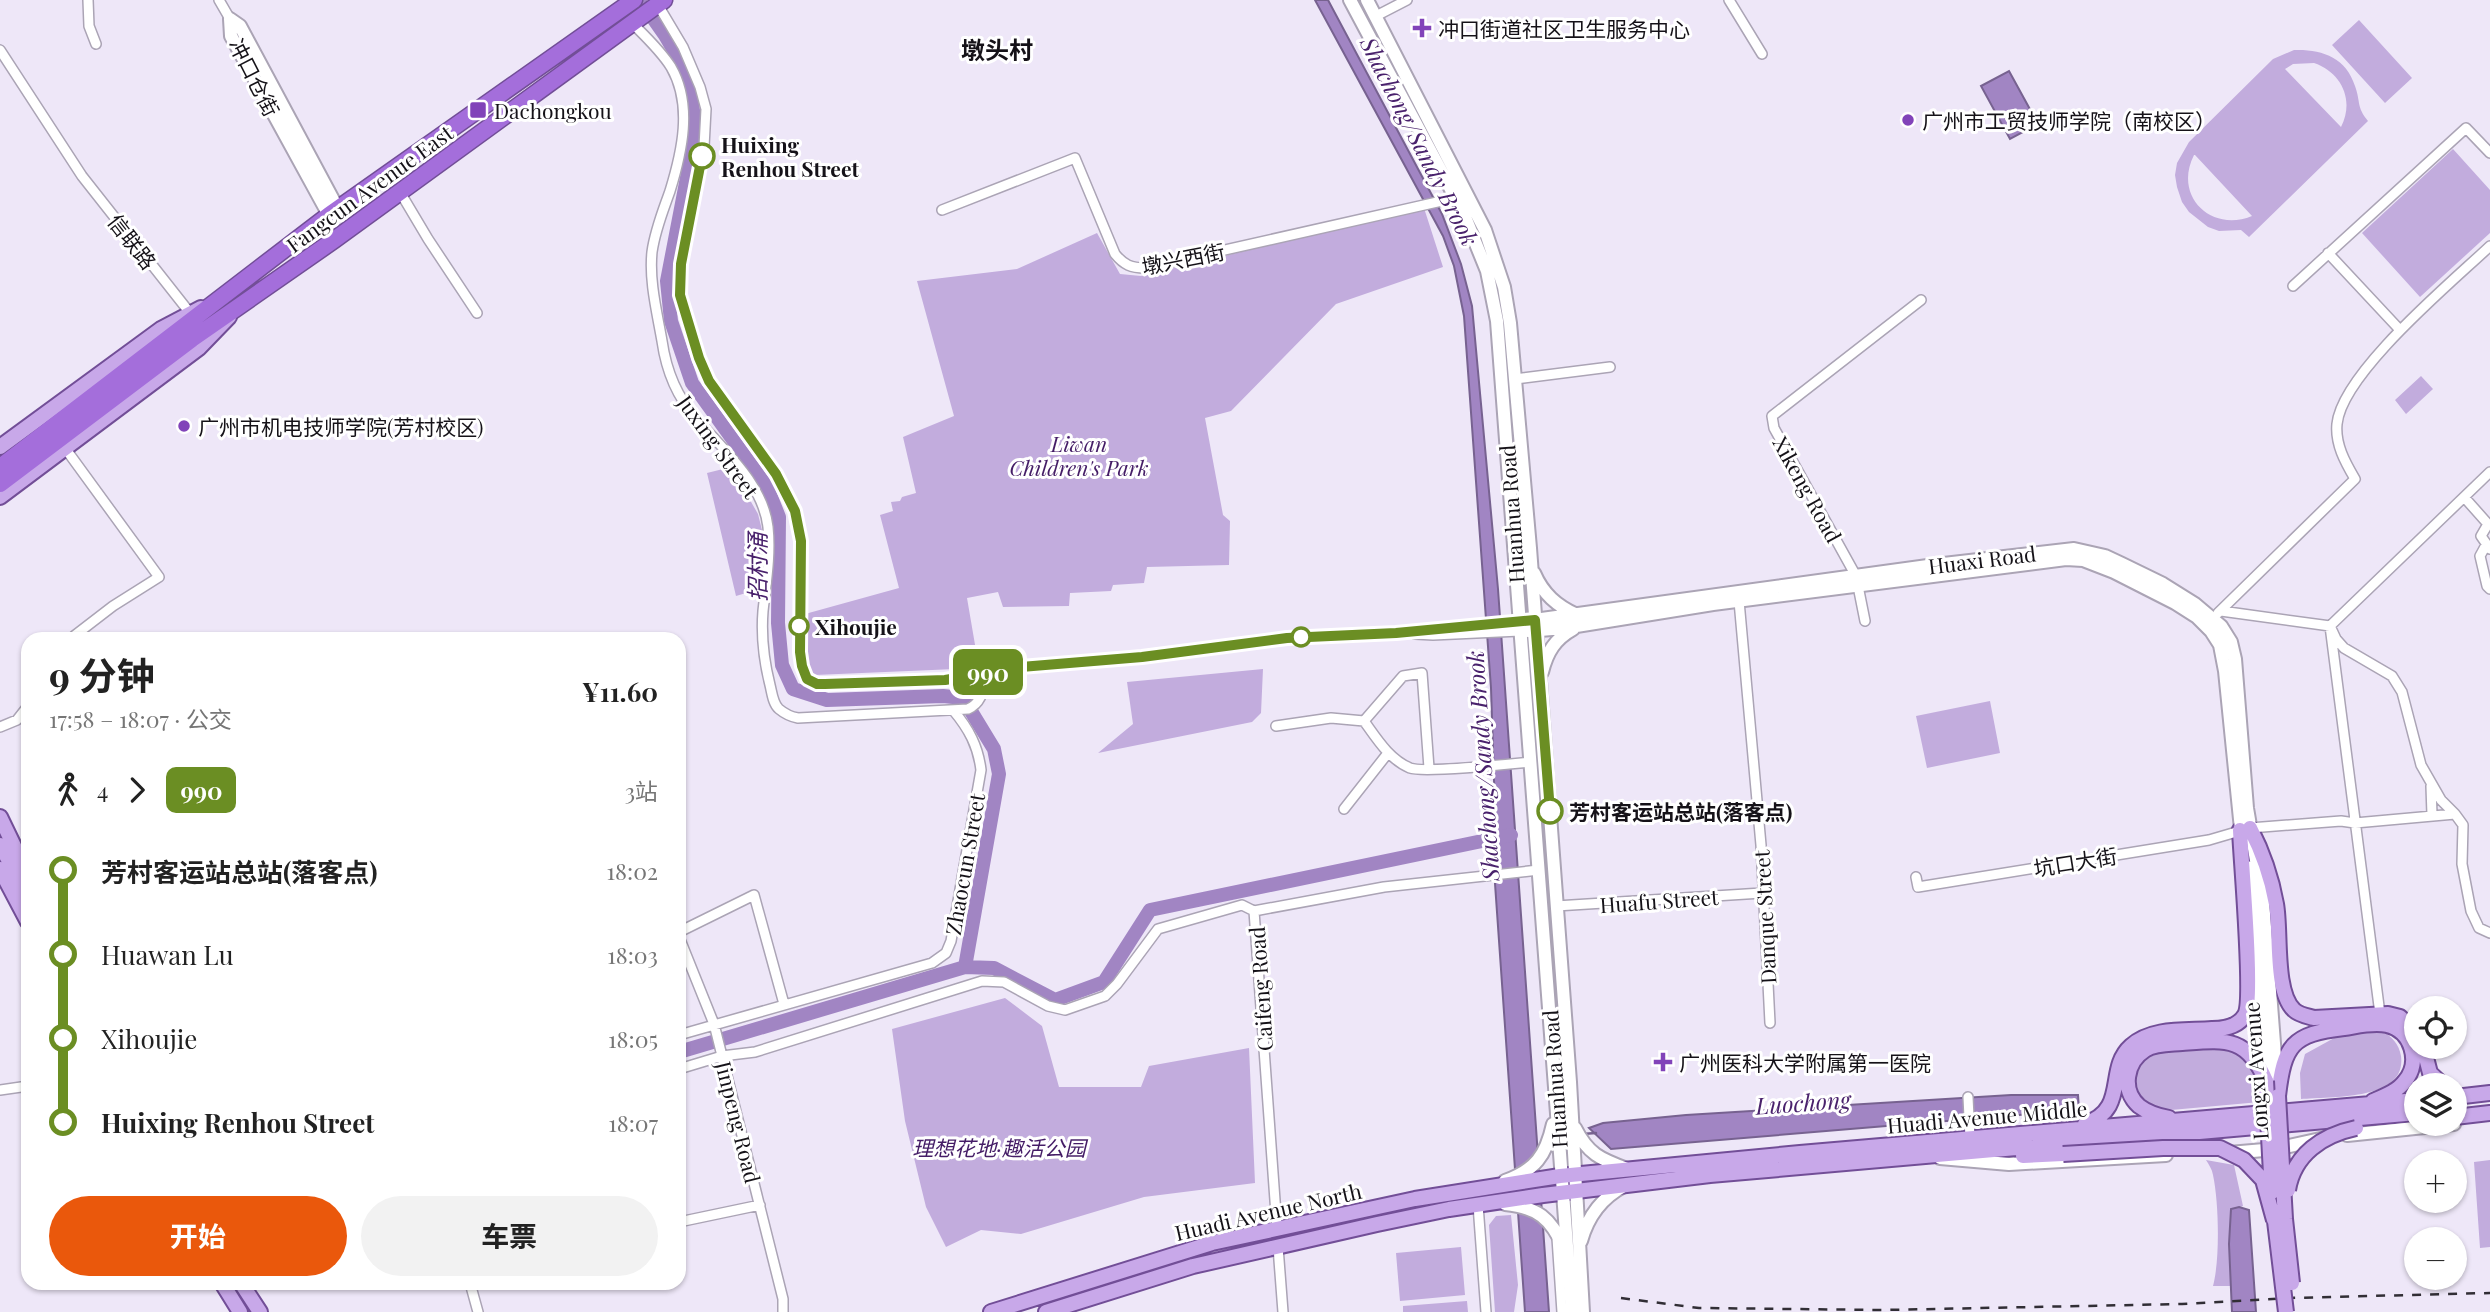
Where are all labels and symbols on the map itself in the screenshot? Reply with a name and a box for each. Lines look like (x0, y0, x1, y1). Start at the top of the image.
place label: 冲口街道社区卫生服务中心 (1438, 14, 1690, 42)
marker: 冲口街道社区卫生服务中心 (1412, 18, 1432, 38)
water label: Shachong/Sandy Brook (1353, 30, 1486, 251)
street label: 冲口仓街 (223, 33, 287, 121)
district label: 墩头村 (961, 33, 1033, 65)
place label: Dachongkou (494, 96, 612, 124)
marker: Dachongkou (468, 100, 488, 120)
place label: 广州市工贸技师学院（南校区） (1922, 106, 2216, 134)
marker: 广州市工贸技师学院（南校区） (1900, 112, 1916, 128)
street label: Fangcun Avenue East (280, 118, 458, 258)
place label: Huixing Renhou Street (721, 130, 859, 182)
marker: Huixing Renhou Street (689, 143, 715, 169)
street label: 信联路 (103, 208, 163, 274)
street label: 墩兴西街 (1139, 236, 1227, 280)
street label: Juxing Street (672, 388, 766, 504)
place label: 广州市机电技师学院(芳村校区) (198, 412, 483, 440)
marker: 广州市机电技师学院(芳村校区) (176, 418, 192, 434)
park label: Liwan Children's Park (1009, 429, 1149, 481)
street label: Xikeng Road (1767, 431, 1849, 547)
street label: Huanhua Road (1492, 444, 1530, 584)
water label: 招村涌 (741, 530, 772, 602)
street label: Huaxi Road (1927, 538, 2037, 580)
place label: Xihoujie (815, 612, 897, 640)
marker: Xihoujie (789, 616, 809, 636)
unlabelled marker (1291, 627, 1311, 647)
line badge: 990 (948, 649, 1028, 695)
water label: Shachong/Sandy Brook (1458, 650, 1506, 883)
street label: Zhaocun Street (938, 790, 990, 937)
place label: 芳村客运站总站(落客点) (1569, 797, 1792, 825)
marker: 芳村客运站总站(落客点) (1537, 798, 1563, 824)
street label: 坑口大街 (2031, 841, 2119, 881)
street label: Danque Street (1746, 849, 1781, 985)
street label: Huafu Street (1599, 882, 1720, 918)
street label: Caifeng Road (1242, 926, 1278, 1052)
street label: Longxi Avenue (2236, 1001, 2274, 1141)
street label: Huanhua Road (1535, 1009, 1573, 1149)
place label: 广州医科大学附属第一医院 (1679, 1048, 1931, 1076)
marker: 广州医科大学附属第一医院 (1653, 1052, 1673, 1072)
street label: Jinpeng Road (710, 1057, 768, 1186)
water label: Luochong (1754, 1083, 1853, 1121)
street label: Huadi Avenue Middle (1886, 1093, 2088, 1139)
park label: 理想花地·趣活公园 (912, 1133, 1089, 1161)
street label: Huadi Avenue North (1172, 1176, 1365, 1246)

